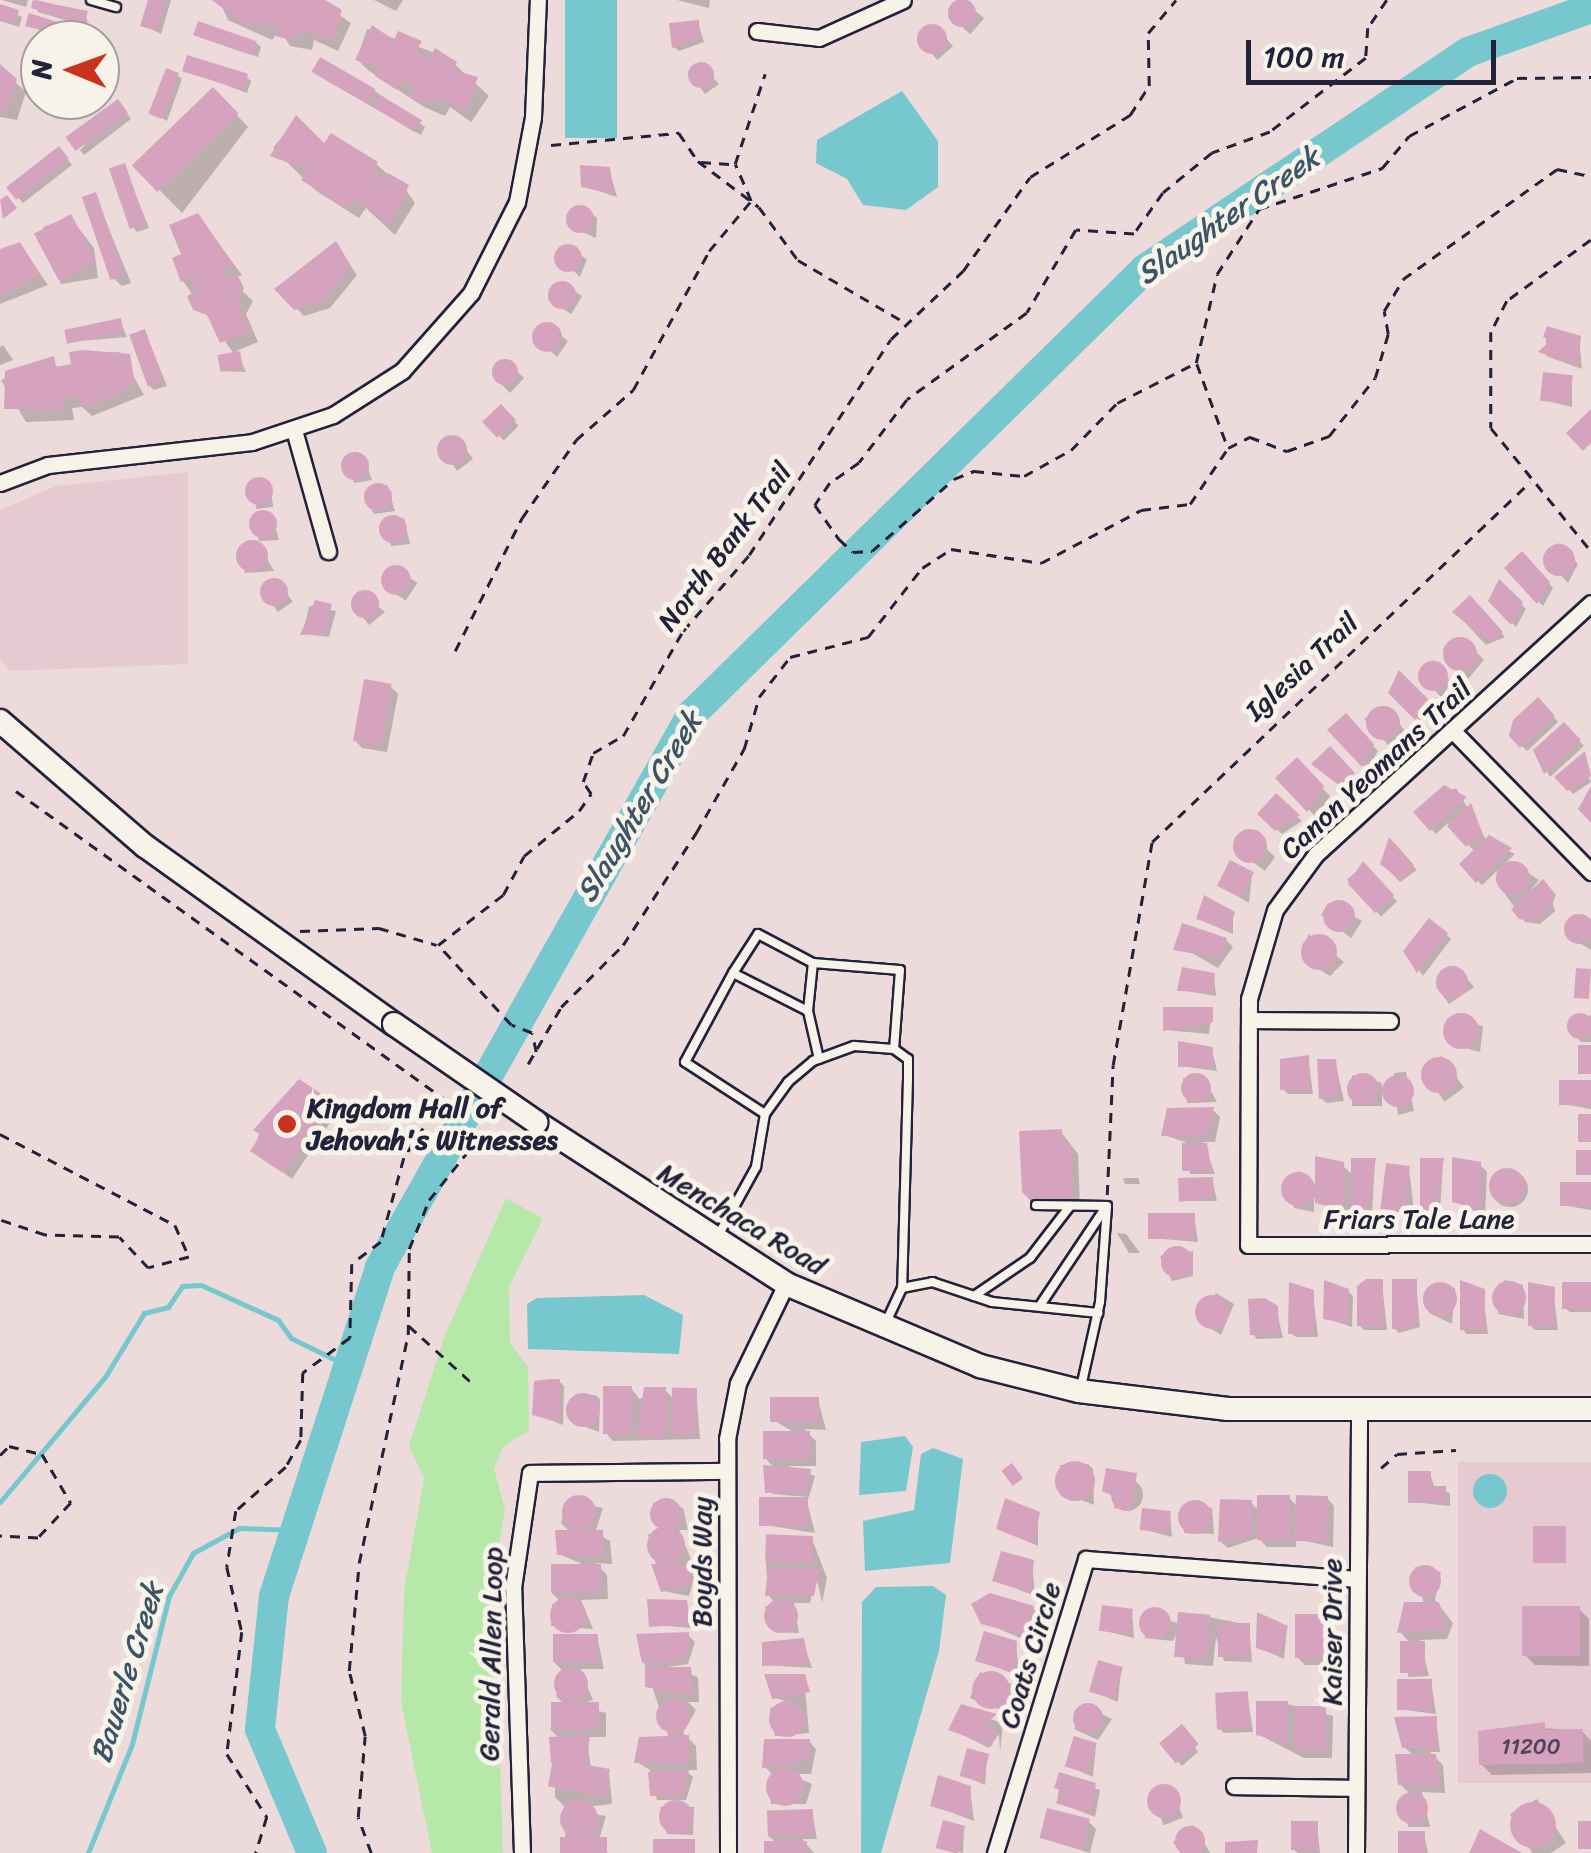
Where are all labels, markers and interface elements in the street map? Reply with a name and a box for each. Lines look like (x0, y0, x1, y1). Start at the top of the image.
north arrow (20, 20, 120, 120)
scale bar (1251, 20, 1501, 82)
text: 100 m (1263, 30, 1345, 84)
text: N (17, 59, 66, 80)
water label: Slaughter Creek (1130, 140, 1326, 292)
street label: North Bank Trail (651, 456, 799, 638)
street label: Iglesia Trail (1238, 606, 1366, 728)
street label: Canon Yeomans Trail (1274, 672, 1478, 866)
water label: Slaughter Creek (568, 706, 710, 908)
place label: Kingdom Hall of Jehovah's Witnesses (307, 1091, 558, 1157)
marker: Kingdom Hall of Jehovah's Witnesses (276, 1113, 298, 1135)
street label: Menchaca Road (652, 1156, 832, 1282)
street label: Friars Tale Lane (1323, 1202, 1515, 1236)
street label: Boyds Way (685, 1497, 719, 1627)
street label: Gerald Allen Loop (472, 1546, 510, 1762)
street label: Kaiser Drive (1315, 1558, 1349, 1706)
street label: Coats Circle (992, 1578, 1068, 1732)
water label: Bauerle Creek (83, 1579, 171, 1767)
house number: 11200 (1501, 1734, 1561, 1760)

